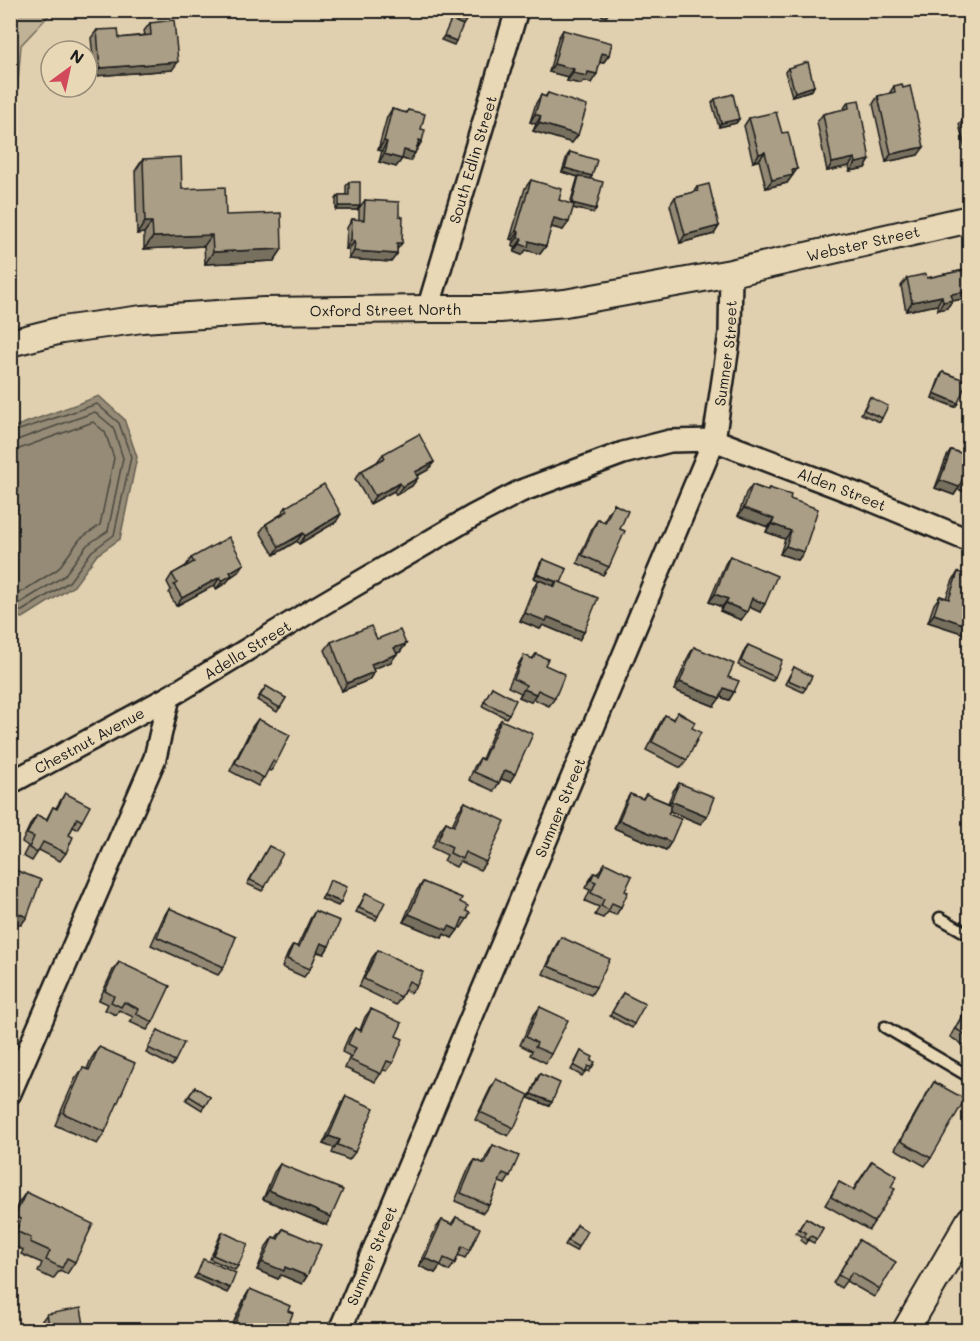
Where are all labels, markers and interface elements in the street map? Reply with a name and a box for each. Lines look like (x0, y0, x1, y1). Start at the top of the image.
north arrow (39, 39, 99, 99)
text: N (67, 44, 88, 68)
street label: South Edlin Street (444, 93, 501, 226)
street label: Webster Street (805, 221, 922, 266)
street label: Oxford Street North (310, 299, 461, 320)
street label: Sumner Street (709, 300, 741, 407)
street label: Alden Street (795, 463, 890, 515)
street label: Adella Street (200, 615, 294, 684)
street label: Chestnut Avenue (31, 702, 148, 778)
street label: Sumner Street (530, 754, 589, 860)
street label: Sumner Street (342, 1202, 401, 1308)

